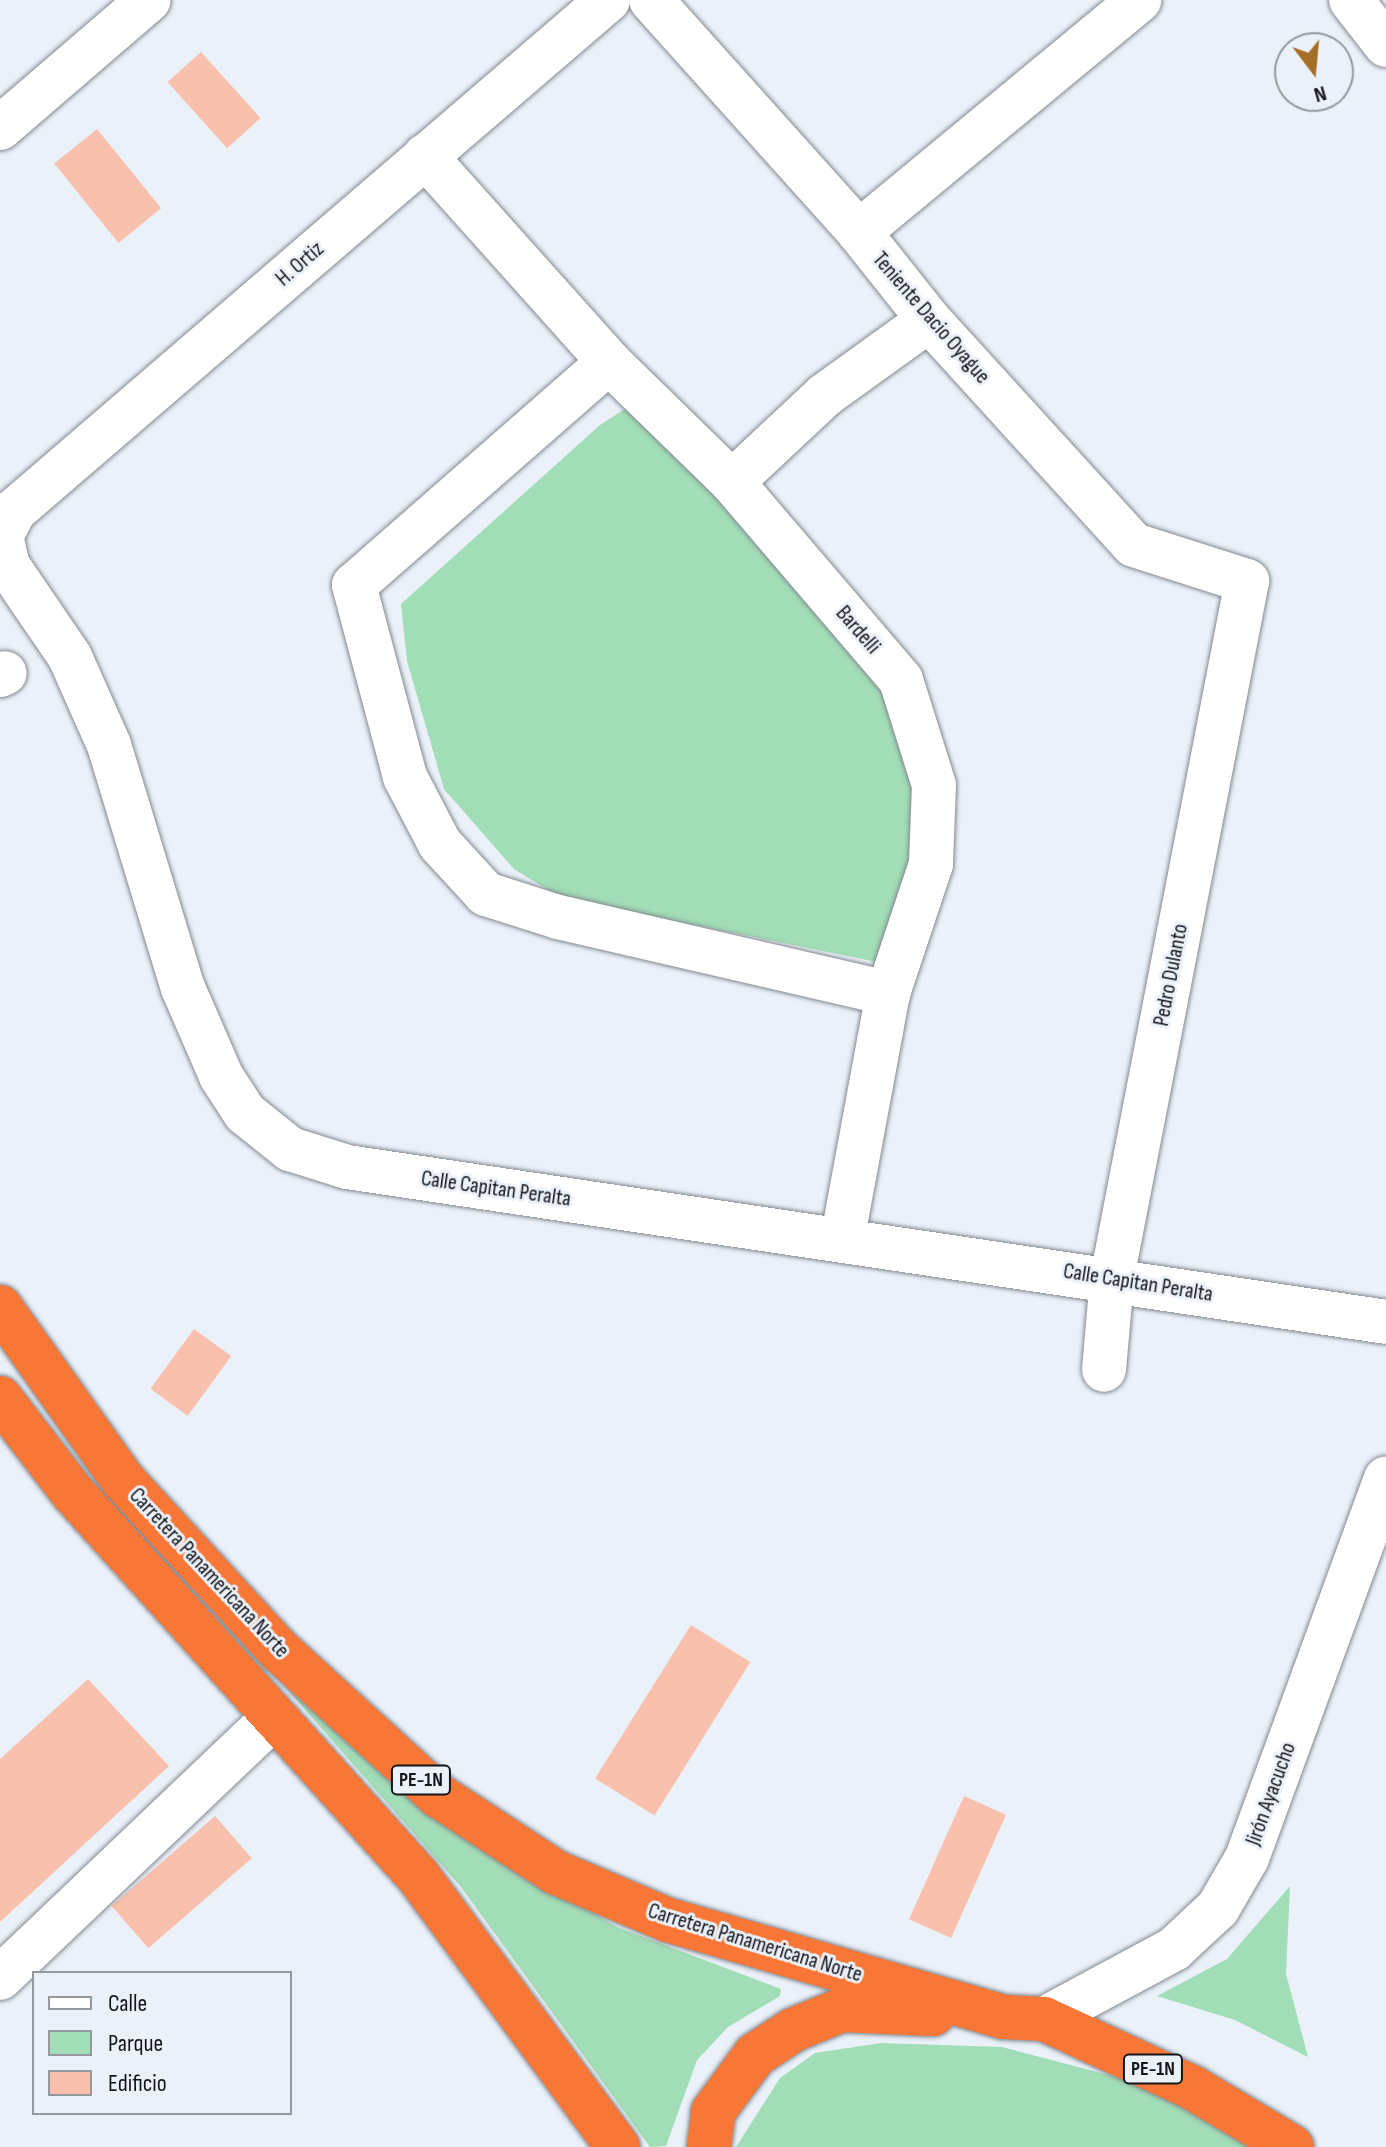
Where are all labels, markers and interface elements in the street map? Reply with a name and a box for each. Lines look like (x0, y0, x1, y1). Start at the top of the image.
north arrow (1274, 32, 1354, 112)
text: N (1311, 79, 1330, 108)
street label: H. Ortiz (271, 236, 329, 292)
street label: Teniente Dacio Oyague (867, 247, 995, 389)
street label: Bardelli (830, 601, 886, 659)
street label: Pedro Dulanto (1148, 922, 1194, 1028)
street label: Calle Capitan Peralta (419, 1165, 573, 1213)
street label: Calle Capitan Peralta (1061, 1258, 1215, 1308)
street label: Carretera Panamericana Norte (123, 1483, 295, 1663)
street label: Jirón Ayacucho (1240, 1739, 1302, 1849)
road number: PE-1N (389, 1764, 453, 1796)
street label: Carretera Panamericana Norte (645, 1898, 865, 1988)
legend (32, 1971, 292, 2115)
text: Calle (108, 1989, 147, 2018)
text: Parque (108, 2029, 163, 2058)
road number: PE-1N (1121, 2053, 1185, 2085)
text: Edificio (108, 2069, 167, 2098)

